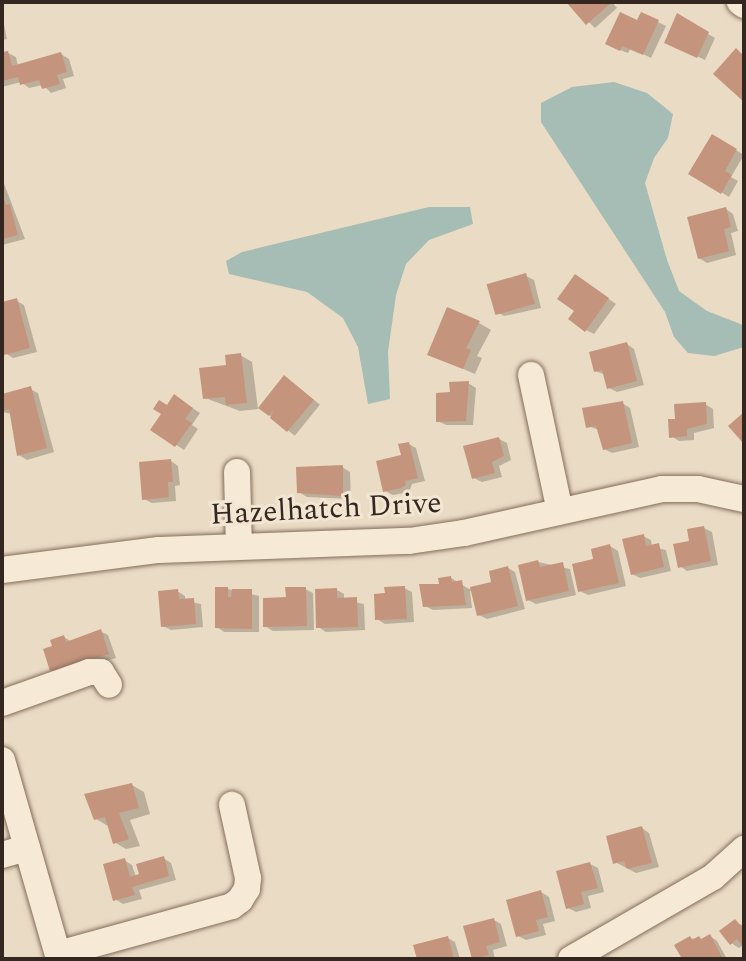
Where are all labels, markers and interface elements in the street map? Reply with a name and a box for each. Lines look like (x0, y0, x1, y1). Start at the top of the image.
street label: Hazelhatch Drive (209, 485, 443, 533)

